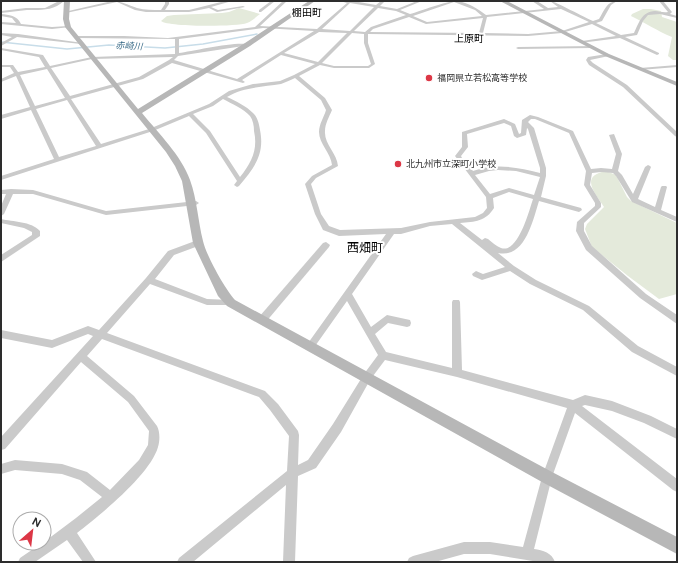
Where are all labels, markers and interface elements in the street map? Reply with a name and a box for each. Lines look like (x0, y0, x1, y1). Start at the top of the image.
district label: 棚田町 (292, 6, 322, 19)
district label: 上原町 (454, 32, 484, 45)
water label: 赤崎川 (115, 39, 144, 53)
place label: 福岡県立若松高等学校 (437, 72, 527, 84)
marker: 福岡県立若松高等学校 (424, 73, 434, 83)
place label: 北九州市立深町小学校 (406, 158, 496, 170)
marker: 北九州市立深町小学校 (393, 159, 403, 169)
district label: 西畑町 (347, 240, 383, 256)
north arrow (12, 511, 52, 551)
text: N (30, 514, 44, 530)

